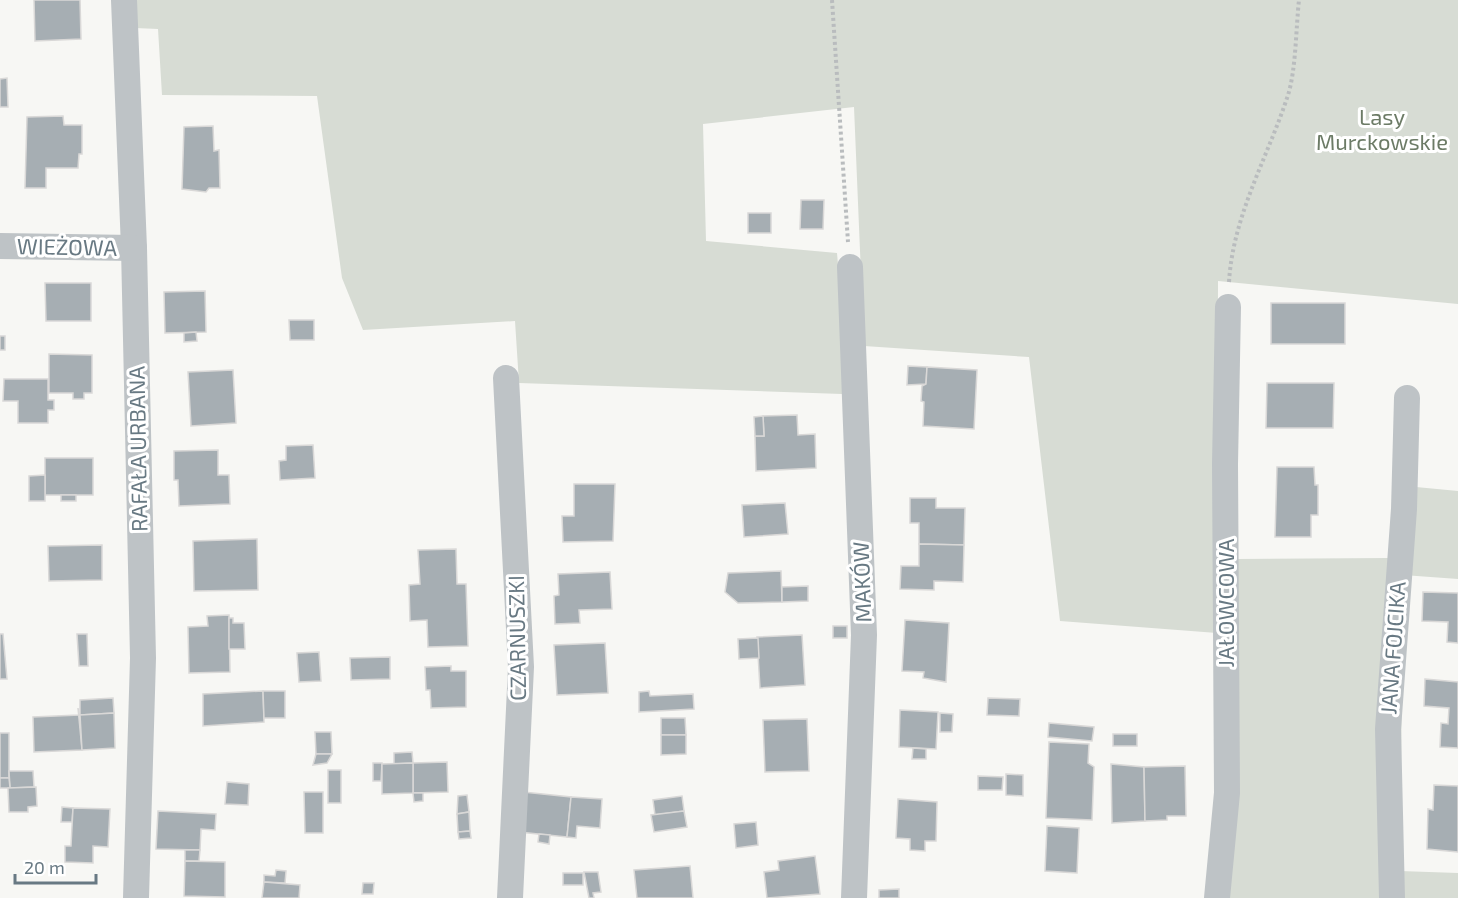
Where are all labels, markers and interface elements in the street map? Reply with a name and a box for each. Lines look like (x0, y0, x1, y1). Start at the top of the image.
park label: Lasy Murckowskie (1316, 103, 1448, 154)
street label: WIEŻOWA (17, 232, 118, 260)
street label: RAFAŁA URBANA (123, 366, 151, 532)
street label: JAŁOWCOWA (1212, 538, 1238, 667)
street label: MAKÓW (847, 541, 875, 623)
street label: CZARNUSZKI (502, 575, 530, 701)
street label: JANA FOJCIKA (1374, 580, 1410, 715)
scale bar (15, 847, 96, 885)
text: 20 m (24, 856, 65, 878)

